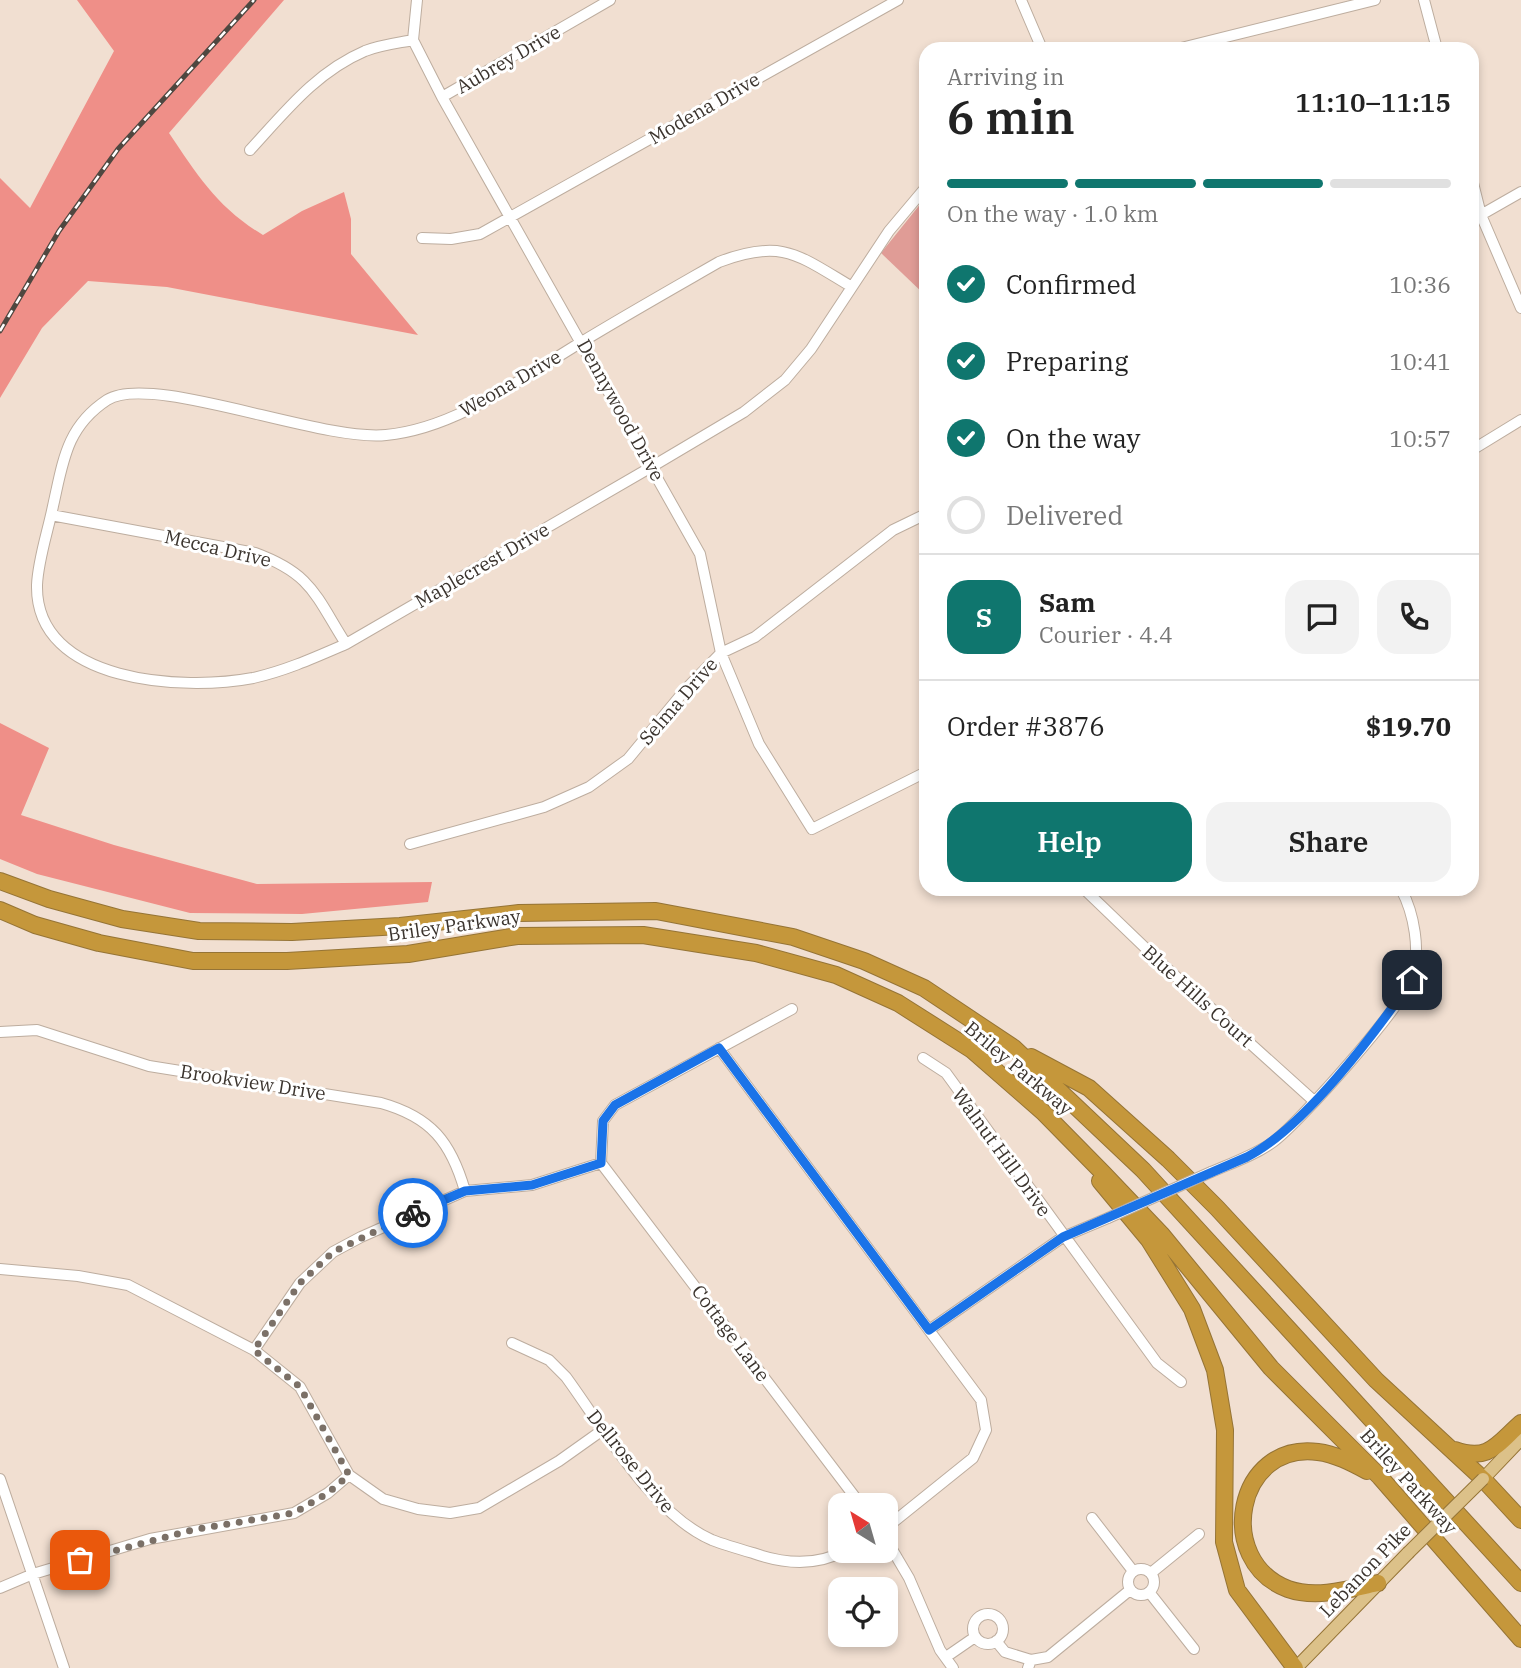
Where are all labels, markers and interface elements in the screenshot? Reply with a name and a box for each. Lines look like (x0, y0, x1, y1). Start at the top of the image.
street label: Aubrey Drive (451, 19, 565, 99)
text: Arriving in (947, 61, 1064, 91)
street label: Modena Drive (644, 67, 764, 149)
text: 11:10–11:15 (1295, 85, 1451, 119)
text: 6 min (947, 87, 1075, 147)
text: On the way · 1.0 km (947, 198, 1159, 228)
icon: check (947, 265, 985, 303)
text: Confirmed (1006, 267, 1137, 301)
text: 10:36 (1389, 269, 1451, 299)
street label: Dennywood Drive (572, 335, 670, 485)
icon: check (947, 342, 985, 380)
street label: Weona Drive (455, 344, 565, 422)
text: Preparing (1006, 344, 1128, 378)
text: 10:41 (1389, 346, 1451, 376)
icon: check (947, 419, 985, 457)
text: On the way (1006, 421, 1140, 455)
text: 10:57 (1389, 423, 1451, 453)
text: Delivered (1006, 498, 1123, 532)
street label: Maplecrest Drive (411, 517, 553, 613)
street label: Mecca Drive (162, 524, 274, 572)
button: chat (1285, 580, 1359, 654)
button: phone (1377, 580, 1451, 654)
text: Sam (1039, 585, 1095, 619)
text: S (976, 600, 992, 634)
text: Courier · 4.4 (1039, 619, 1173, 649)
street label: Selma Drive (634, 652, 722, 750)
text: Order #3876 (947, 709, 1105, 743)
text: $19.70 (1366, 709, 1451, 743)
button: Help (947, 802, 1192, 882)
button: Share (1206, 802, 1451, 882)
street label: Briley Parkway (386, 904, 523, 946)
street label: Blue Hills Court (1138, 940, 1259, 1052)
pin (1382, 950, 1442, 1010)
icon: home (1393, 961, 1431, 999)
street label: Briley Parkway (960, 1016, 1079, 1121)
street label: Brookview Drive (178, 1059, 328, 1105)
street label: Walnut Hill Drive (947, 1083, 1057, 1221)
courier (378, 1178, 448, 1248)
icon: bike (394, 1194, 432, 1232)
street label: Cottage Lane (687, 1280, 775, 1386)
street label: Dellrose Drive (582, 1405, 680, 1517)
street label: Briley Parkway (1355, 1423, 1463, 1539)
north arrow (828, 1493, 898, 1563)
map controls (828, 1493, 898, 1647)
street label: Lebanon Pike (1314, 1518, 1416, 1622)
pin (50, 1530, 110, 1590)
icon: bag (61, 1541, 99, 1579)
button: locate (828, 1577, 898, 1647)

